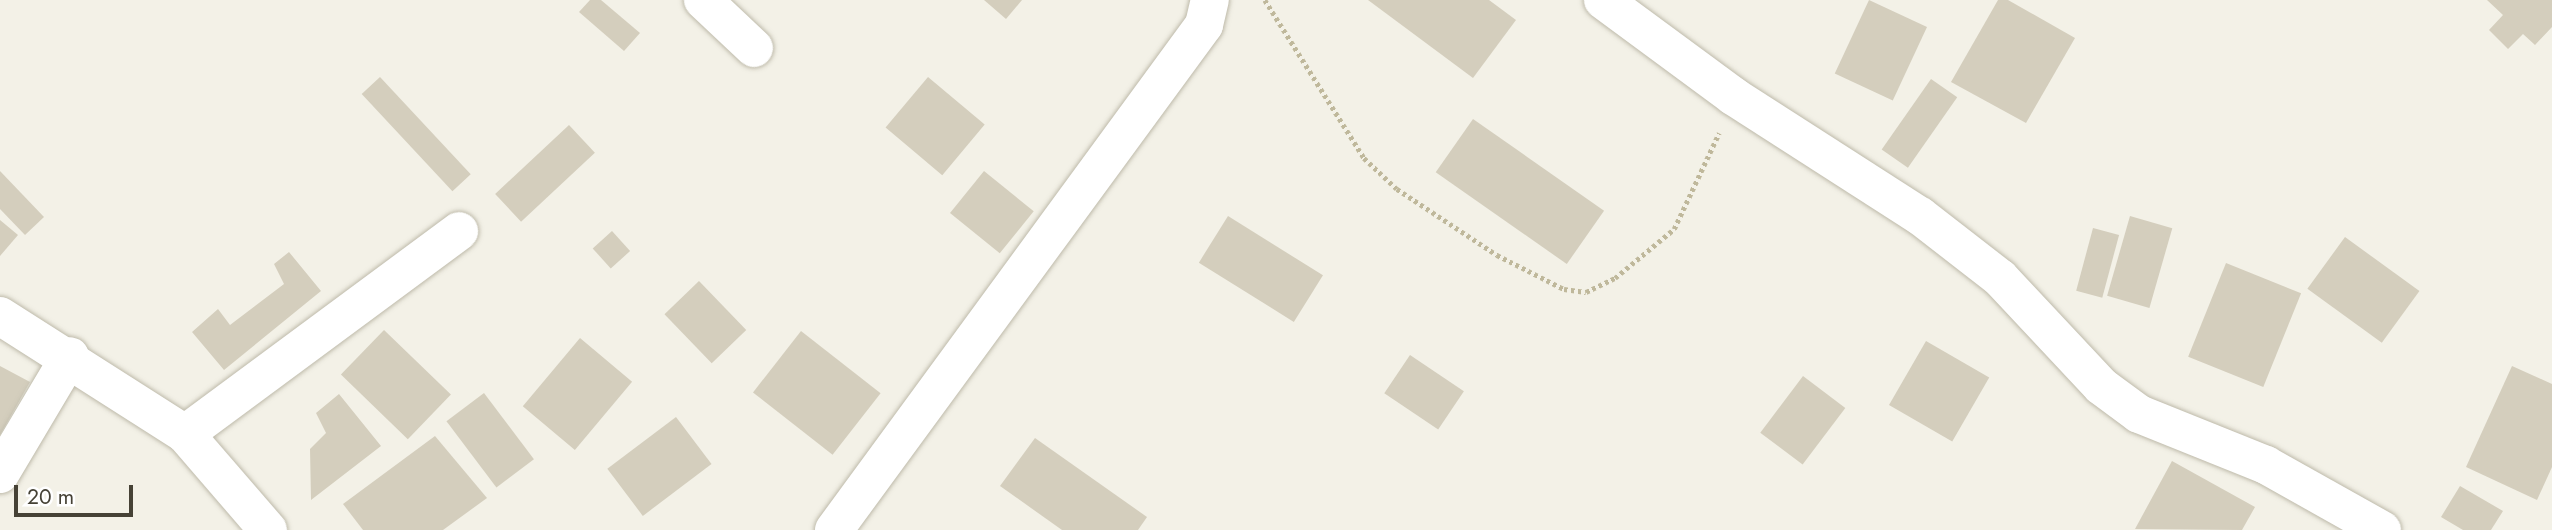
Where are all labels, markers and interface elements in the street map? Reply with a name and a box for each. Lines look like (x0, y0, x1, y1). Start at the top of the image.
scale bar (18, 470, 136, 514)
text: 20 m (27, 482, 74, 512)

